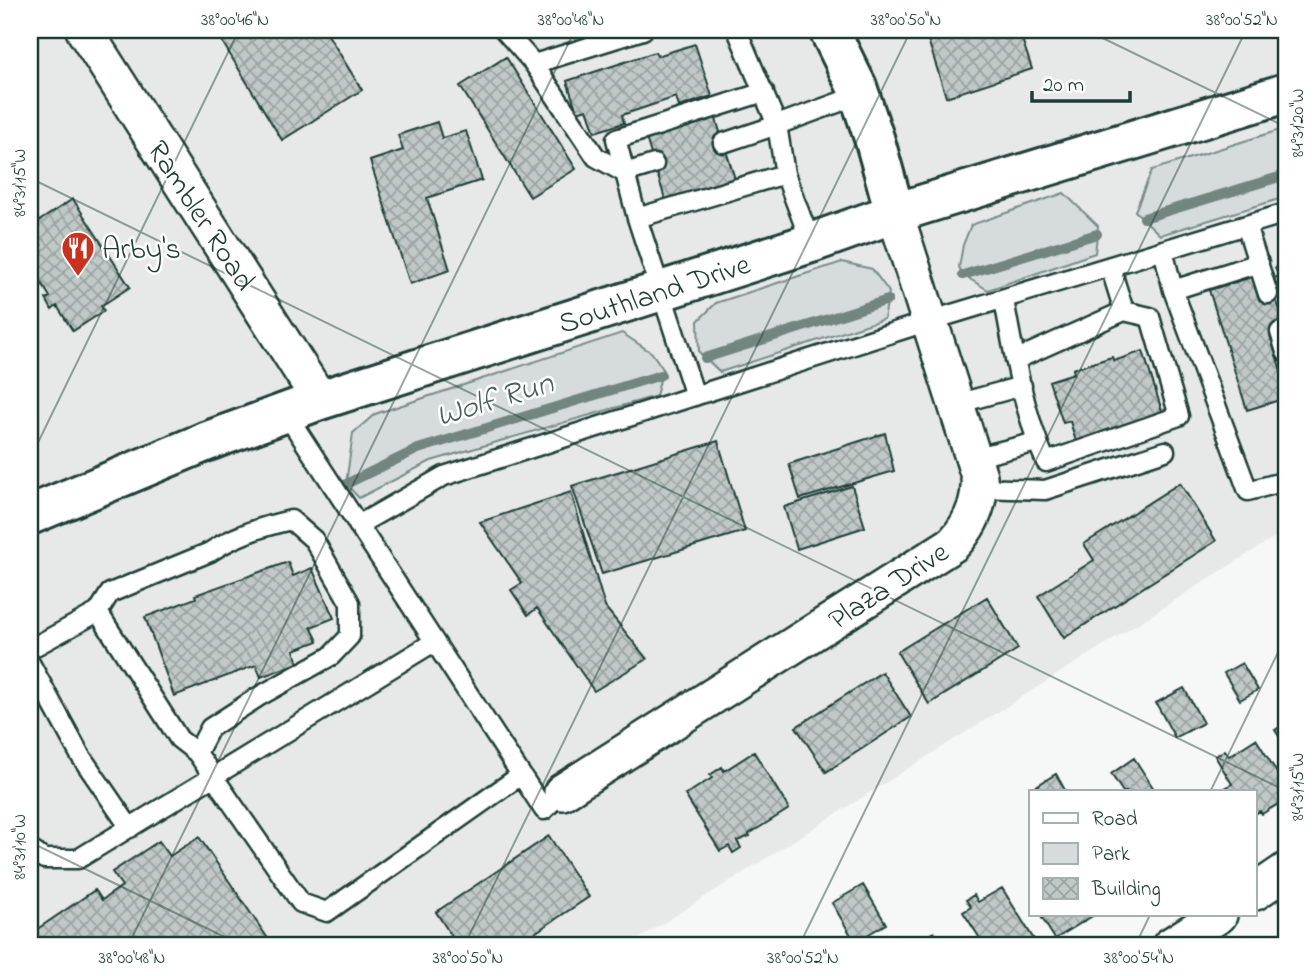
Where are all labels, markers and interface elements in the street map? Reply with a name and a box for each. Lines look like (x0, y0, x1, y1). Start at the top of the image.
text: 38°00'46"N (201, 8, 269, 34)
text: 38°00'48"N (538, 8, 604, 34)
text: 38°00'50"N (871, 8, 941, 34)
text: 38°00'52"N (1206, 8, 1278, 34)
scale bar (1032, 60, 1130, 104)
text: 20 m (1043, 71, 1084, 101)
text: 84°31'20"W (1286, 88, 1312, 157)
street label: Rambler Road (134, 133, 265, 301)
text: 84°31'15"W (8, 149, 34, 217)
restaurant icon: Arby's (59, 229, 97, 278)
place label: Arby's (102, 229, 181, 273)
street label: Southland Drive (553, 244, 757, 348)
water label: Wolf Run (431, 361, 561, 441)
street label: Plaza Drive (821, 532, 959, 643)
text: 84°31'15"W (1286, 753, 1312, 821)
legend (1029, 790, 1256, 916)
text: Road (1092, 805, 1138, 835)
text: 84°31'10"W (8, 814, 34, 880)
text: Park (1092, 840, 1131, 870)
text: Building (1091, 875, 1161, 907)
text: 38°00'48"N (99, 946, 165, 972)
text: 38°00'50"N (433, 946, 503, 972)
text: 38°00'52"N (767, 946, 839, 972)
text: 38°00'54"N (1104, 946, 1174, 972)

